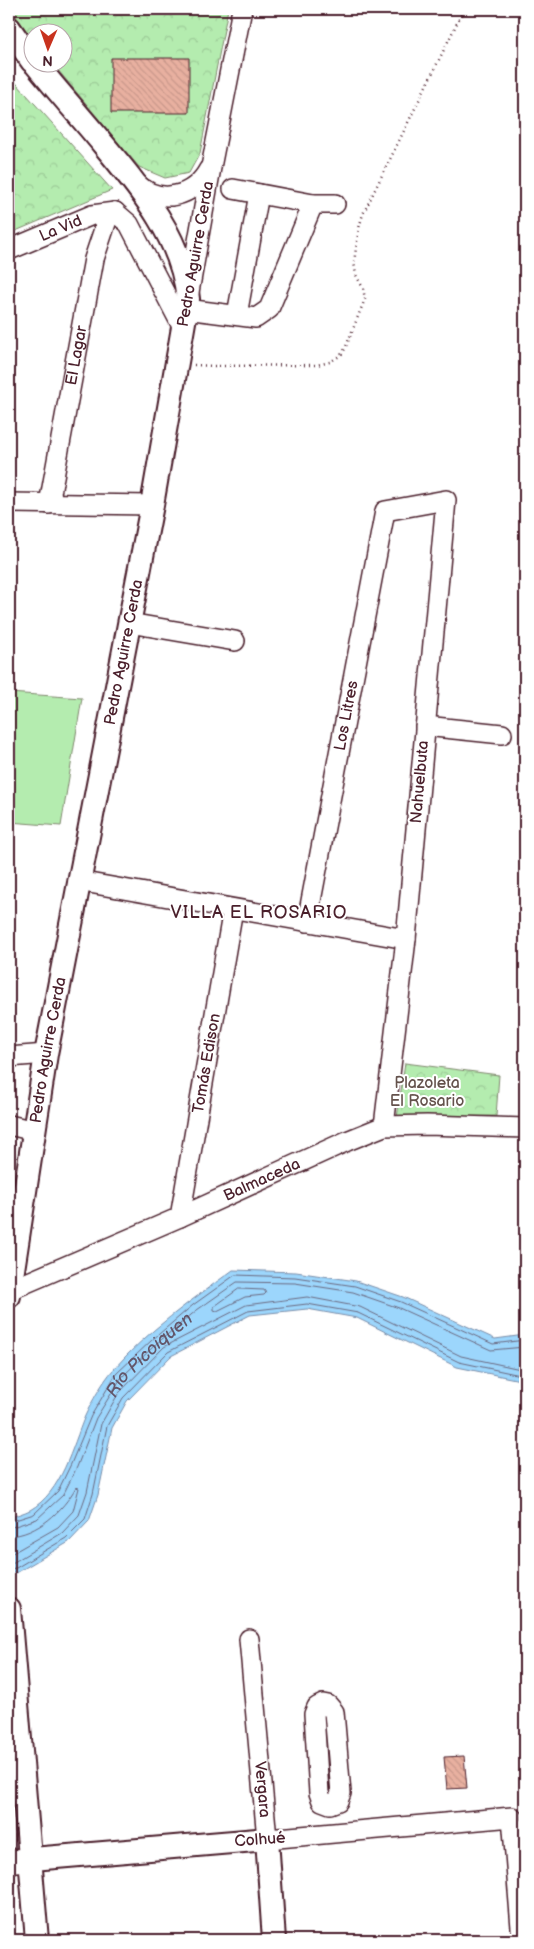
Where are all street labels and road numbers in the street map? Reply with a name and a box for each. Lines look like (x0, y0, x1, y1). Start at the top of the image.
street label: Pedro Aguirre Cerda (174, 180, 218, 328)
street label: La Vid (36, 211, 85, 246)
street label: El Lagar (61, 324, 91, 387)
street label: Pedro Aguirre Cerda (100, 578, 147, 727)
street label: Los Litres (330, 679, 362, 752)
street label: Nahuelbuta (407, 740, 433, 824)
street label: Pedro Aguirre Cerda (26, 975, 70, 1124)
street label: Tomás Edison (189, 1012, 224, 1115)
street label: Balmaceda (221, 1154, 303, 1205)
street label: Vergara (251, 1760, 275, 1818)
street label: Colhué (234, 1829, 287, 1851)

